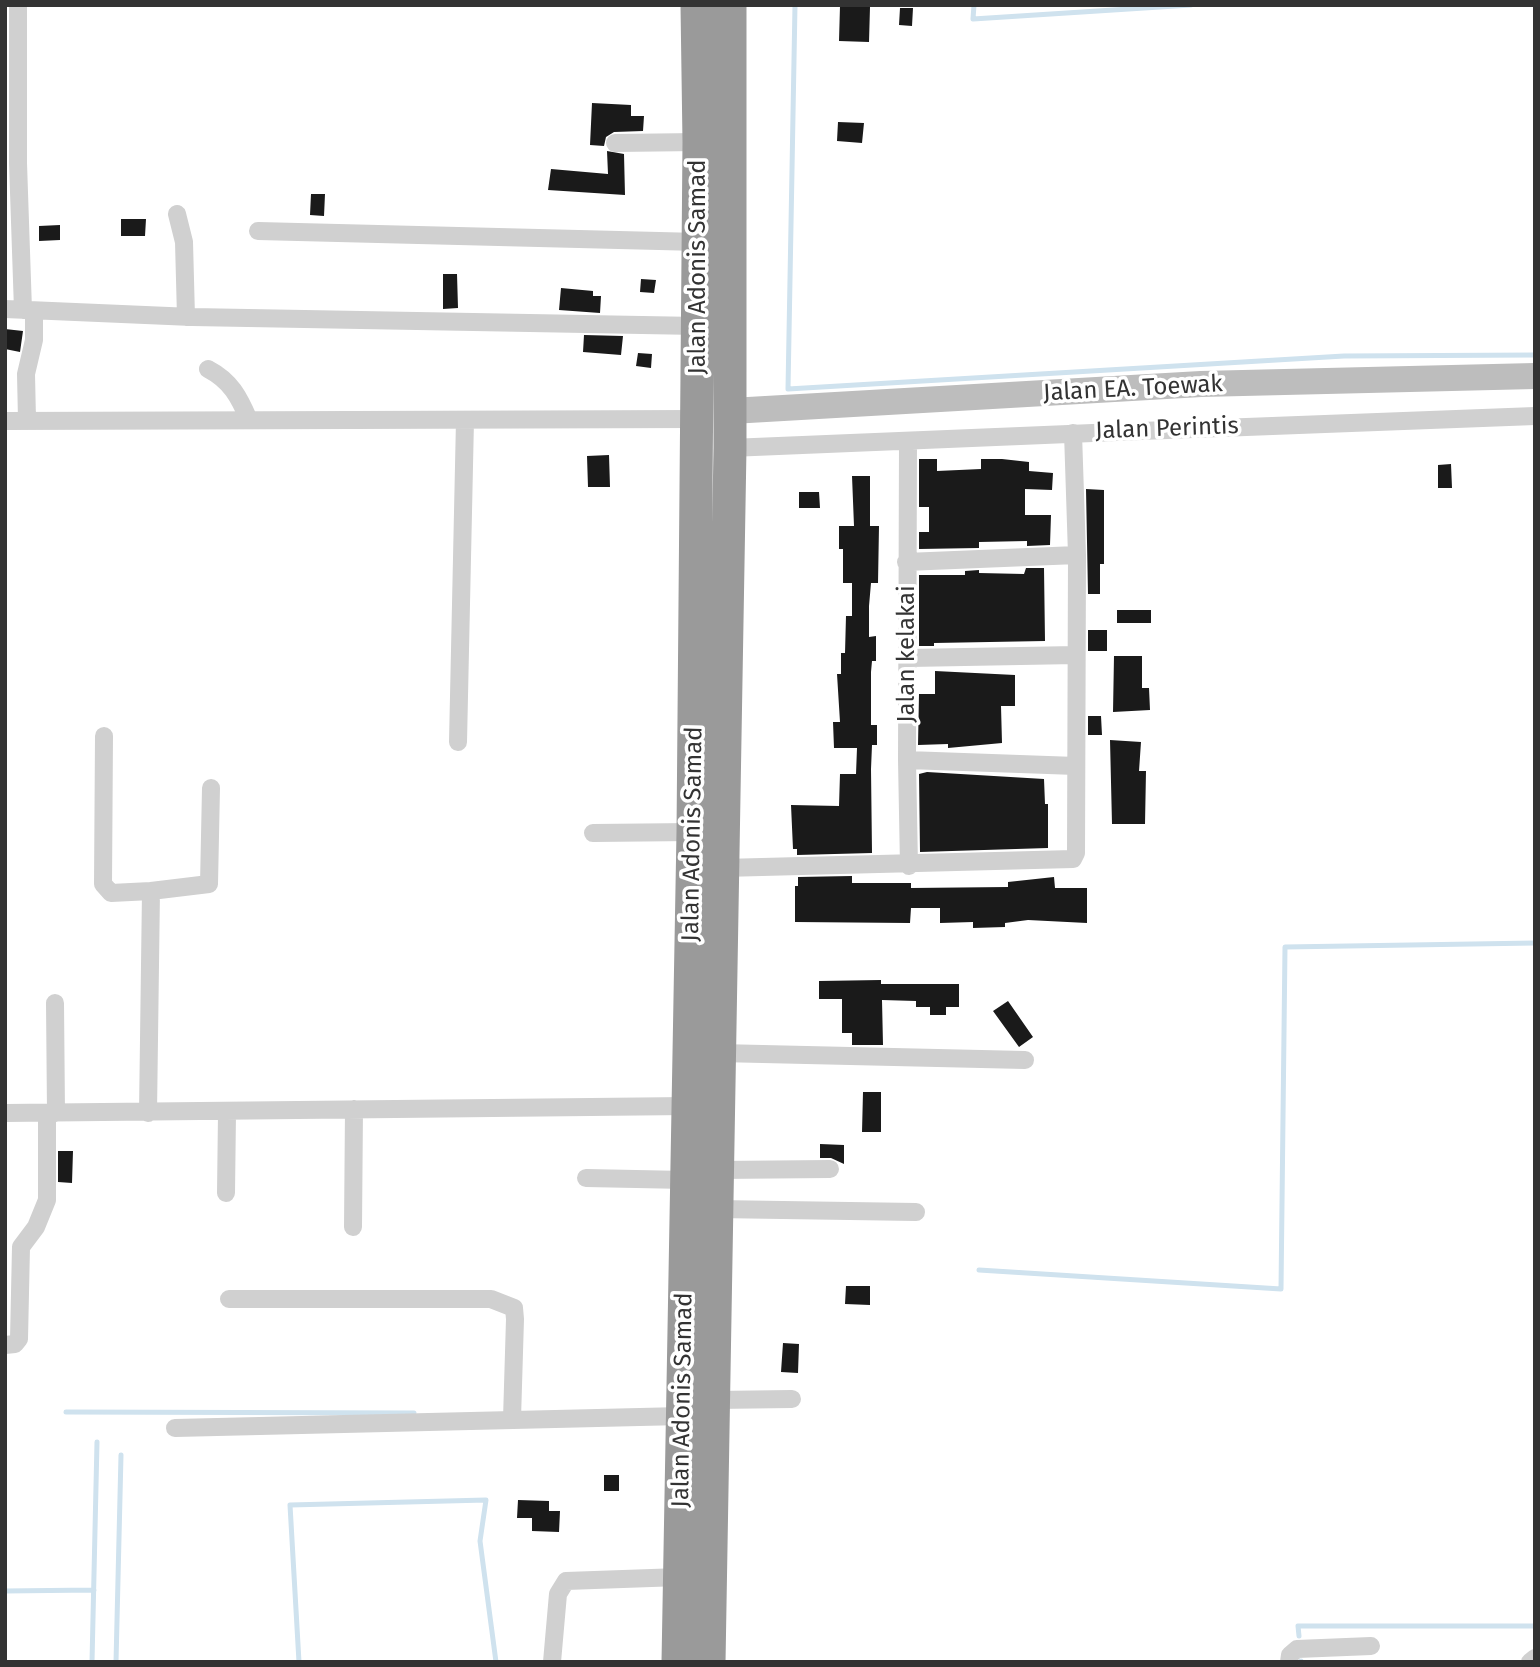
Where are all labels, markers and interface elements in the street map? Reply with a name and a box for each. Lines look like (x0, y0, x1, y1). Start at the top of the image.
street label: Jalan Adonis Samad (684, 159, 712, 375)
street label: Jalan EA. Toewak (1042, 370, 1224, 408)
street label: Jalan Perintis (1095, 412, 1239, 446)
street label: Jalan kelakai (893, 585, 921, 723)
street label: Jalan Adonis Samad (677, 726, 709, 942)
street label: Jalan Adonis Samad (667, 1292, 699, 1508)

